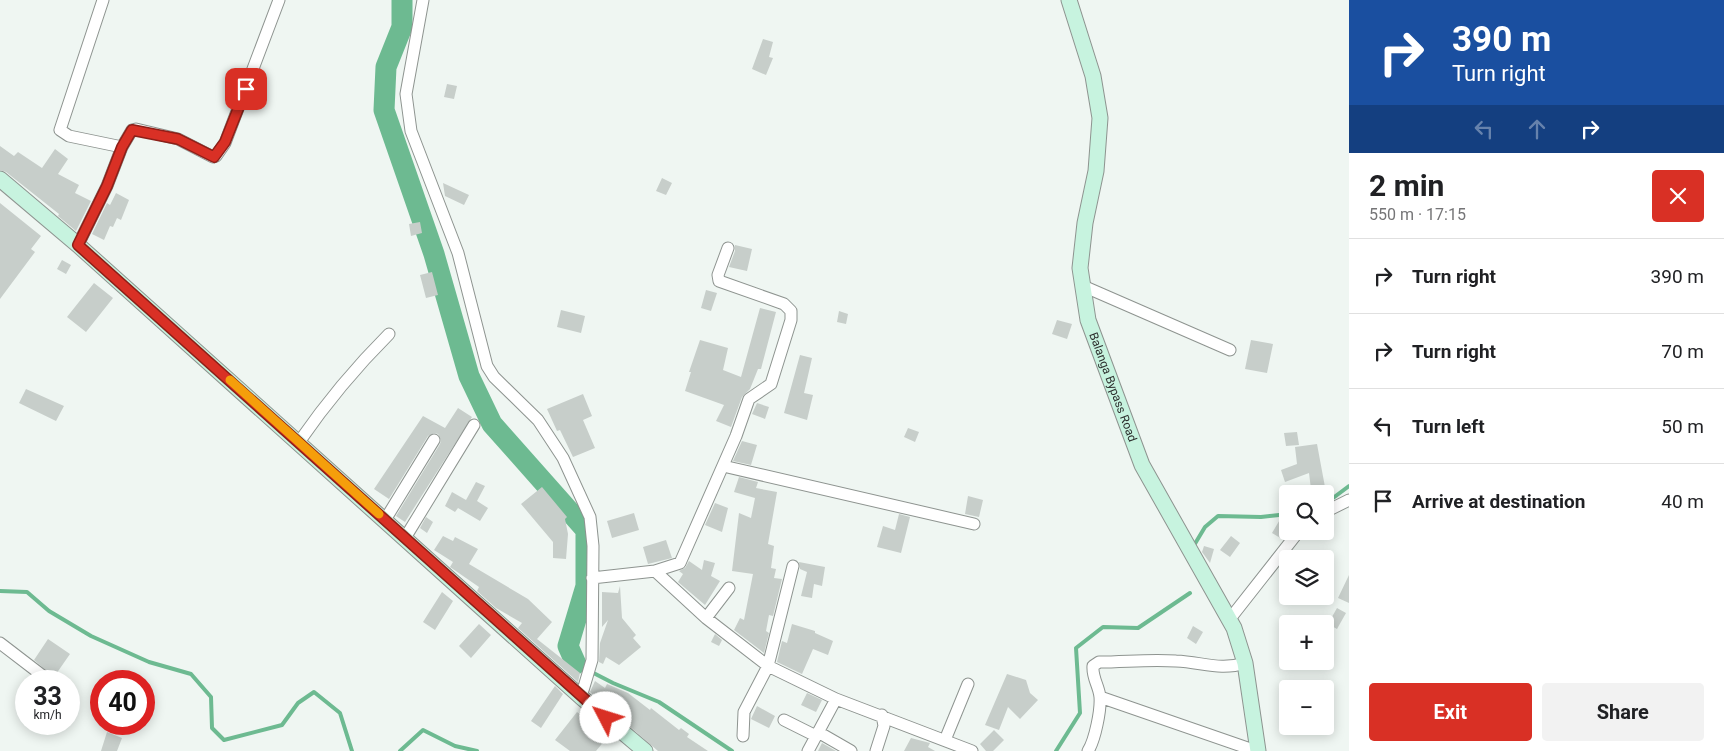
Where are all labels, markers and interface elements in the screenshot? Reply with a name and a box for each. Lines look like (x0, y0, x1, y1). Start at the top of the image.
text: 390 m (1452, 19, 1551, 60)
icon: right (1369, 20, 1434, 85)
text: Turn right (1452, 61, 1546, 86)
pin (225, 68, 267, 110)
icon: arrive (232, 75, 260, 103)
icon: left (1470, 115, 1498, 143)
icon: ahead (1523, 115, 1551, 143)
icon: right (1576, 115, 1604, 143)
text: 2 min (1369, 168, 1444, 203)
button: close (1652, 170, 1704, 222)
text: 550 m · 17:15 (1369, 205, 1466, 224)
icon: right (1369, 262, 1397, 290)
text: Turn right (1412, 265, 1496, 288)
text: 390 m (1651, 265, 1704, 288)
street label: Balanga Bypass Road (1086, 330, 1140, 444)
icon: right (1369, 337, 1397, 365)
text: Turn right (1412, 340, 1496, 363)
text: 70 m (1661, 340, 1704, 363)
icon: left (1369, 412, 1397, 440)
text: Turn left (1412, 415, 1485, 438)
text: 50 m (1661, 415, 1704, 438)
map controls (1279, 485, 1334, 735)
button: search (1279, 485, 1334, 540)
icon: arrive (1369, 487, 1397, 515)
text: Arrive at destination (1412, 490, 1585, 513)
text: 40 m (1661, 490, 1704, 513)
button: layers (1279, 550, 1334, 605)
button: + (1279, 615, 1334, 670)
speed limit sign: 40 (90, 670, 155, 735)
button: − (1279, 680, 1334, 735)
text: 33 (33, 682, 62, 711)
button: Exit (1369, 683, 1532, 741)
button: Share (1542, 683, 1704, 741)
position arrow (579, 691, 631, 743)
text: km/h (33, 708, 62, 722)

